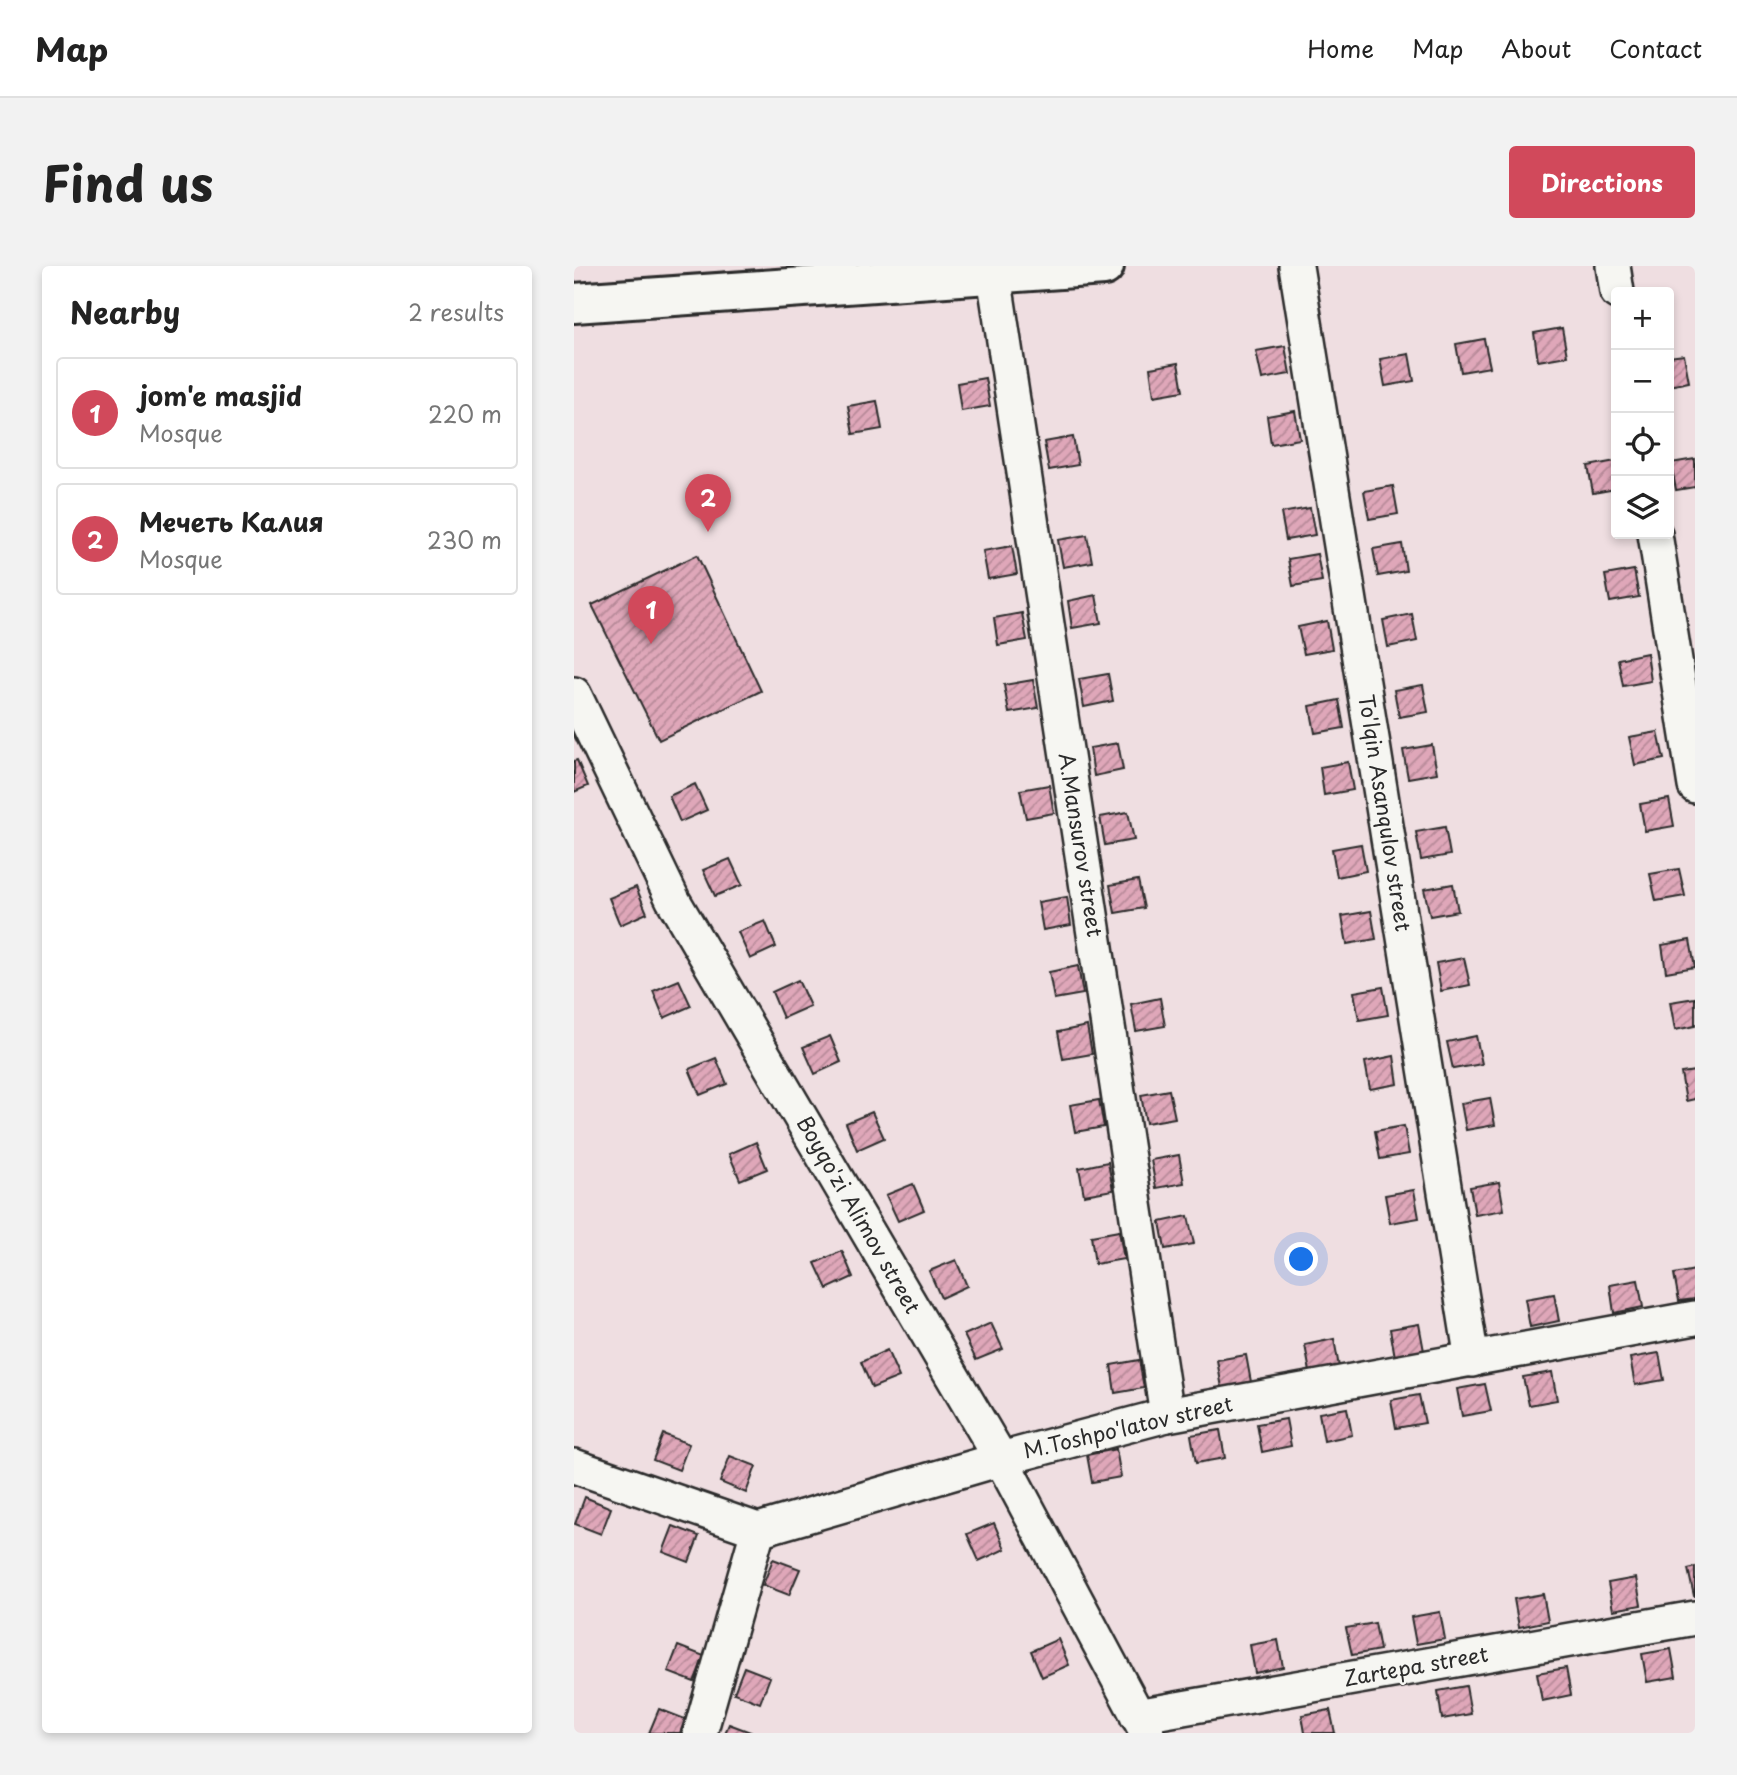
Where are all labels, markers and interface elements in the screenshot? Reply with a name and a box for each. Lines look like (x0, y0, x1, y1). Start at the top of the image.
text: Map (35, 23, 108, 73)
text: Home (1307, 30, 1374, 66)
text: Map (1412, 30, 1463, 66)
text: About (1501, 30, 1571, 66)
text: Contact (1609, 30, 1702, 66)
text: Find us (42, 145, 213, 219)
button: Directions (1509, 146, 1695, 218)
map controls (1611, 287, 1674, 539)
button: + (1611, 287, 1674, 350)
text: Nearby (70, 289, 180, 334)
text: 2 results (408, 294, 504, 329)
button: − (1611, 350, 1674, 413)
text: jom'e masjid (139, 376, 302, 415)
text: 1 (90, 396, 101, 431)
text: 220 m (428, 396, 502, 431)
button: locate (1611, 413, 1674, 476)
text: Mosque (139, 415, 223, 450)
pin: 2 (685, 474, 731, 532)
button: layers (1611, 476, 1674, 539)
text: Мечеть Калия (139, 502, 324, 541)
text: 2 (87, 522, 103, 557)
text: 230 m (427, 522, 502, 557)
text: Mosque (139, 541, 223, 576)
pin: 1 (628, 586, 674, 644)
street label: To'lqin Asanqulov street (1351, 692, 1421, 933)
street label: A.Mansurov street (1052, 750, 1112, 939)
street label: Boyqo'zi Alimov street (790, 1109, 930, 1319)
your location (1284, 1242, 1318, 1276)
street label: М.Toshpo'latov street (1020, 1386, 1235, 1466)
street label: Zartepa street (1341, 1637, 1491, 1693)

